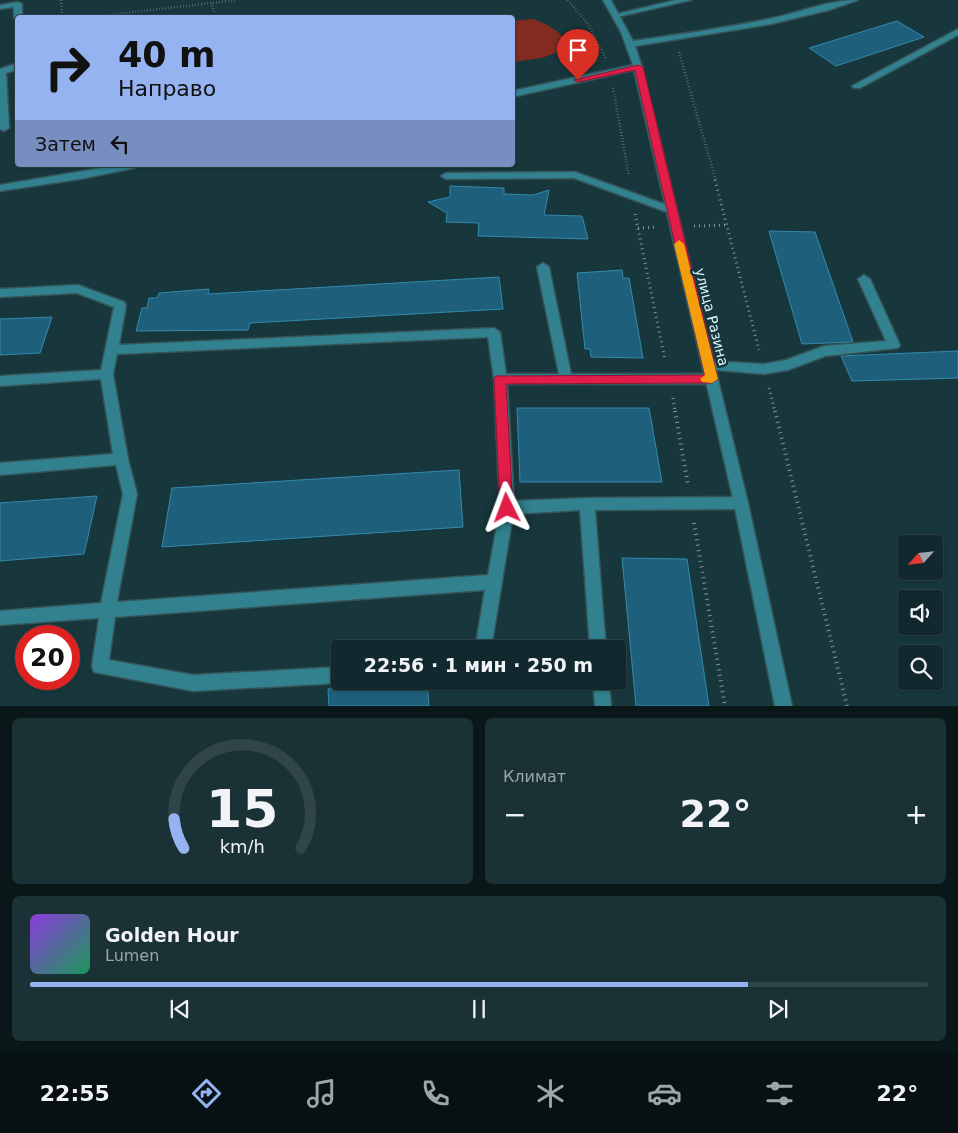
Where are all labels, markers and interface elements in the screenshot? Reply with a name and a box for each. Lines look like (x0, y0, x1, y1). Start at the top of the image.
pin (557, 29, 599, 80)
icon: right (35, 35, 100, 100)
text: 40 m (118, 35, 215, 75)
icon: arrive (564, 36, 592, 64)
text: Направо (118, 76, 216, 101)
icon: left (106, 130, 134, 158)
text: Затем (35, 133, 96, 155)
street label: улица Разина (692, 266, 732, 368)
position arrow (480, 481, 532, 533)
north arrow (898, 535, 942, 580)
map controls (898, 535, 943, 690)
button: sound (898, 590, 943, 635)
speed limit sign: 20 (15, 625, 80, 690)
button: search (898, 645, 943, 690)
text: 22:56 · 1 мин · 250 m (364, 654, 593, 676)
text: Климат (503, 767, 566, 786)
text: 15 (206, 779, 279, 839)
text: 22° (680, 792, 751, 836)
text: − (503, 798, 526, 831)
text: + (905, 798, 928, 831)
text: km/h (220, 836, 265, 857)
text: Golden Hour (105, 924, 239, 946)
text: Lumen (105, 946, 159, 965)
icon: previous (166, 995, 194, 1023)
icon: pause (465, 995, 493, 1023)
icon: next (764, 995, 792, 1023)
icon: directions (189, 1076, 224, 1111)
icon: music (304, 1076, 339, 1111)
icon: phone (418, 1076, 453, 1111)
icon: climate (533, 1076, 568, 1111)
icon: car (647, 1076, 682, 1111)
icon: filters (762, 1076, 797, 1111)
text: 22:55 (40, 1081, 110, 1106)
text: 22° (877, 1081, 918, 1106)

